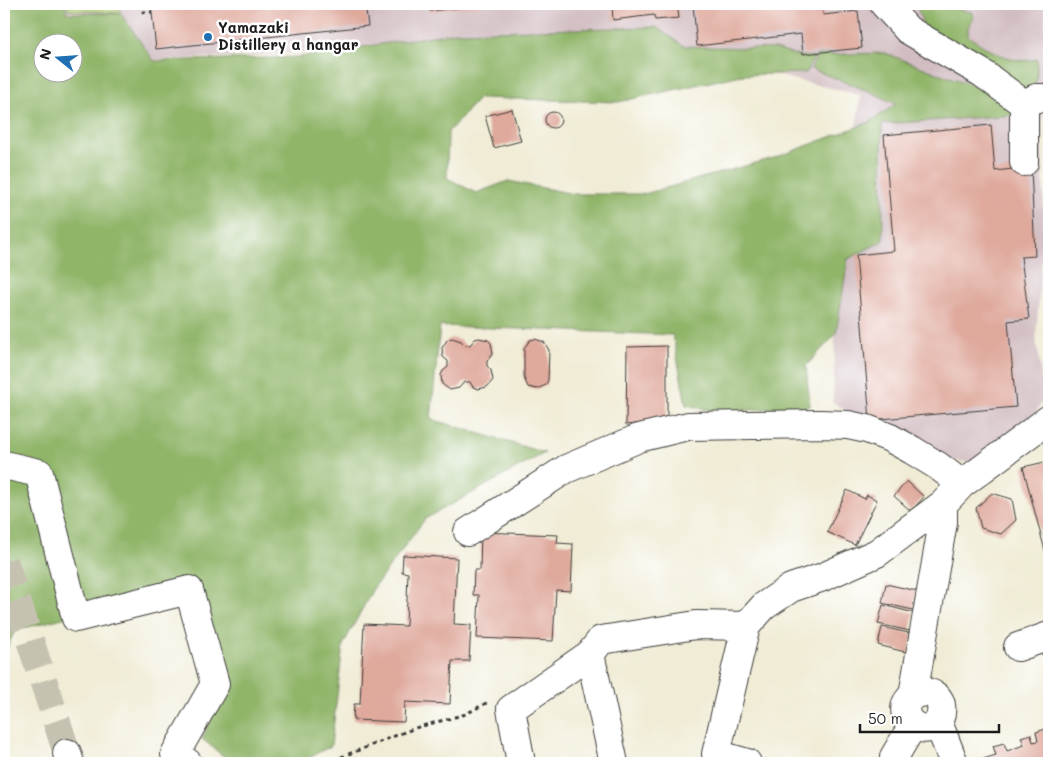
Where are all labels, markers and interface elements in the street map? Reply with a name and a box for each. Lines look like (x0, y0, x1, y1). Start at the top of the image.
place label: Yamazaki Distillery a hangar (218, 17, 359, 54)
marker: Yamazaki Distillery a hangar (202, 31, 214, 43)
north arrow (32, 32, 82, 82)
text: N (34, 46, 56, 62)
scale bar (860, 702, 999, 734)
text: 50 m (868, 708, 903, 728)

